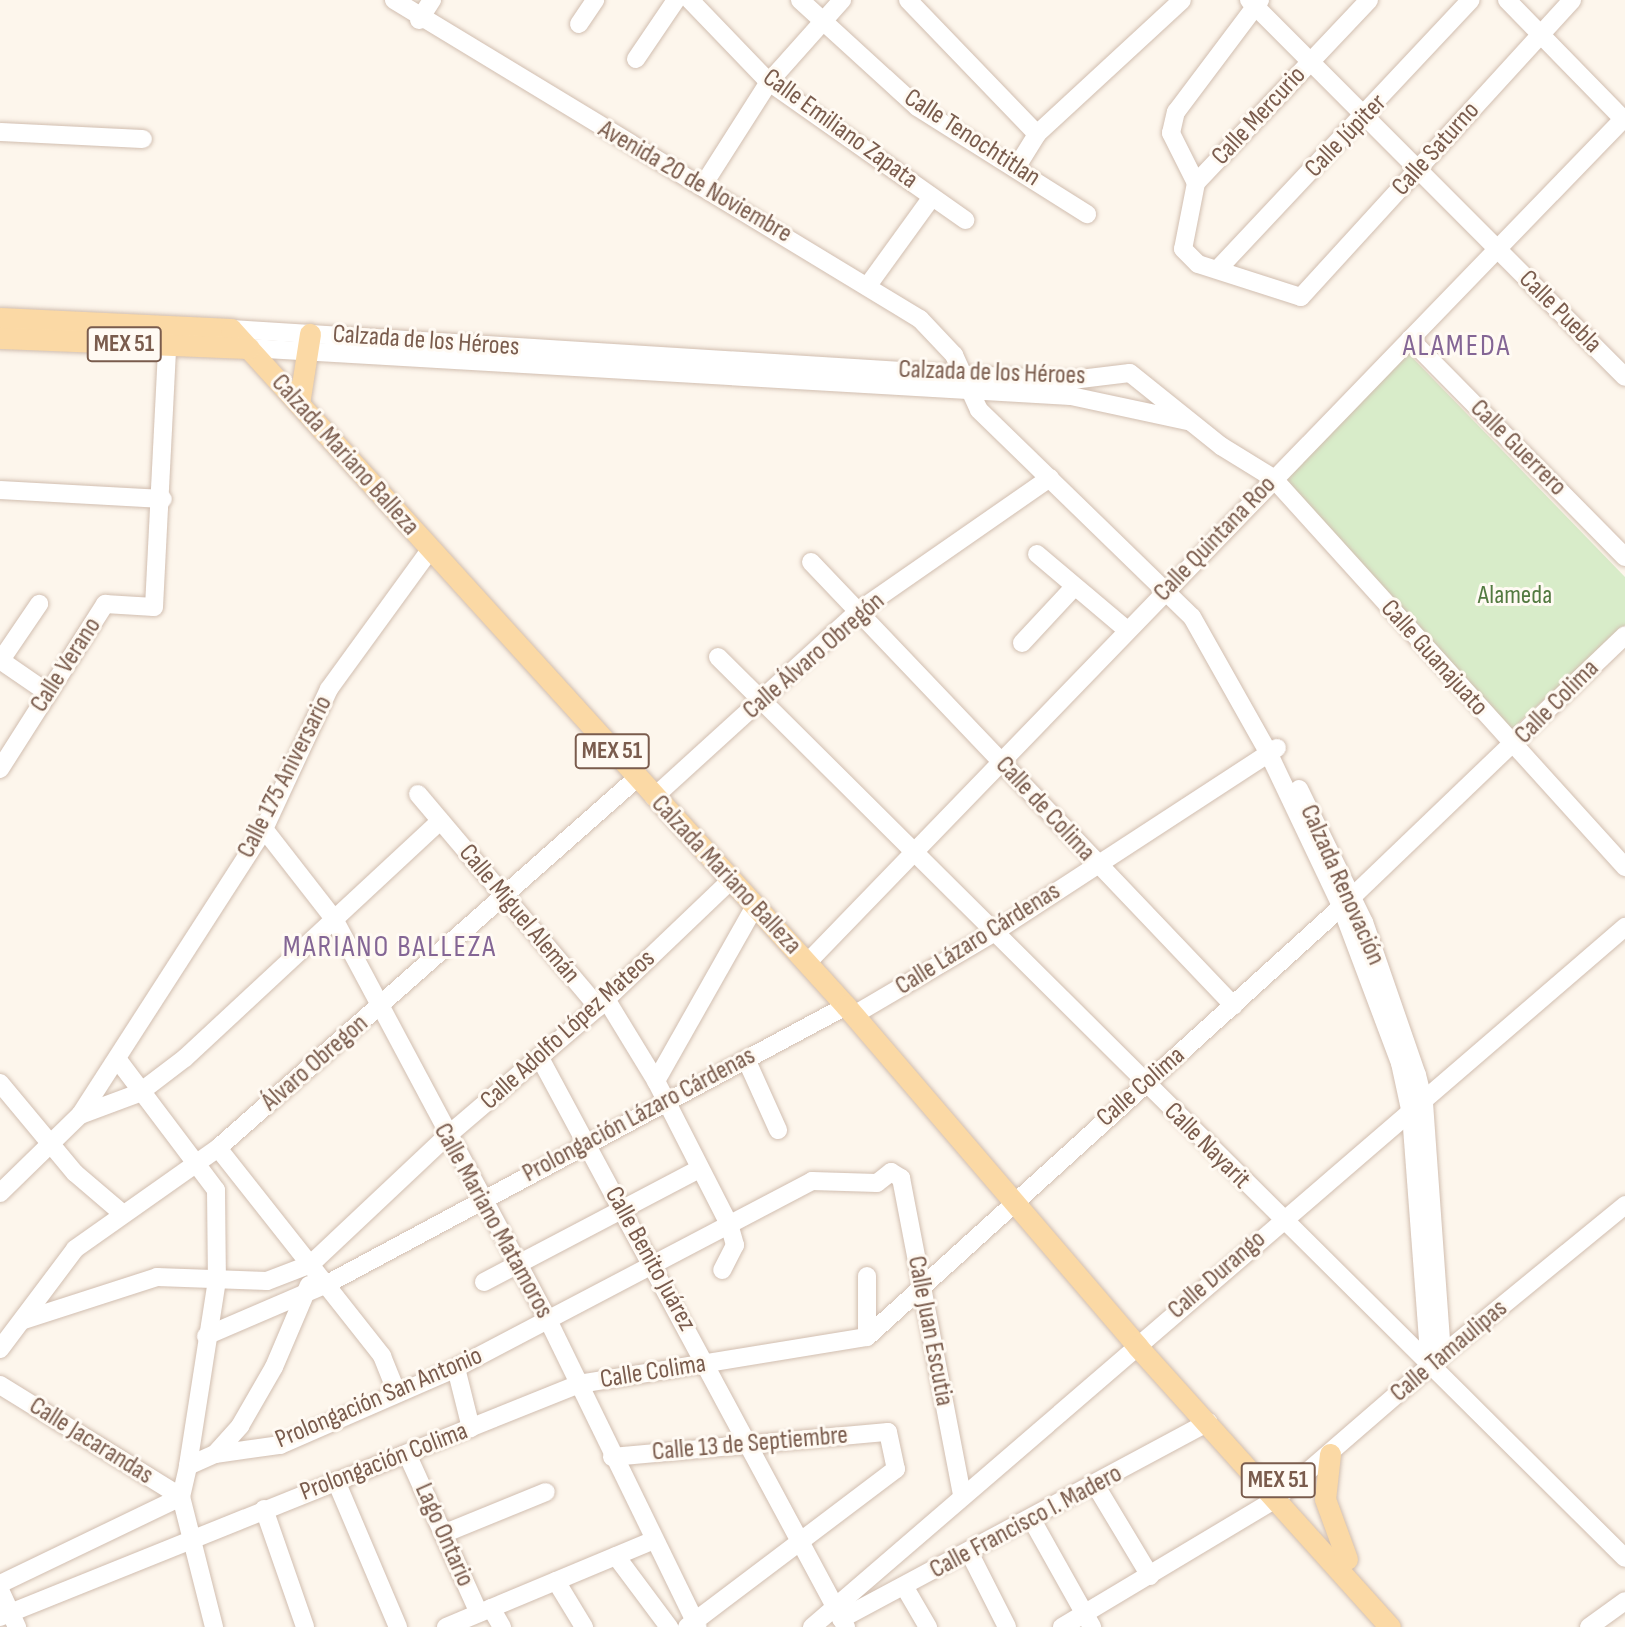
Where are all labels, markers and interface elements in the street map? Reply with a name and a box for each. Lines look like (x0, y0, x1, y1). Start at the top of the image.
street label: Calle Mercurio (1205, 60, 1313, 172)
street label: Calle Emiliano Zapata (756, 62, 924, 196)
street label: Calle Tenochtitlan (898, 82, 1046, 194)
street label: Calle Júpiter (1299, 88, 1393, 184)
street label: Calle Saturno (1386, 96, 1486, 202)
street label: Avenida 20 de Noviembre (593, 114, 797, 250)
street label: Calle Puebla (1512, 264, 1608, 360)
street label: Calzada de los Héroes (332, 319, 520, 363)
road number: MEX 51 (86, 324, 162, 365)
district label: ALAMEDA (1404, 328, 1510, 364)
street label: Calzada de los Héroes (898, 354, 1086, 392)
street label: Calzada Mariano Balleza (264, 368, 426, 542)
street label: Calle Guerrero (1463, 393, 1573, 503)
street label: Calle Quintana Roo (1147, 470, 1283, 608)
park label: Alameda (1478, 580, 1552, 612)
street label: Calle Álvaro Obregón (737, 586, 891, 726)
street label: Calle Guanajuato (1374, 593, 1494, 723)
street label: Calle Verano (24, 612, 108, 718)
street label: Calle Colima (1508, 653, 1606, 751)
street label: Calle 175 Aniversario (231, 691, 339, 863)
road number: MEX 51 (574, 730, 650, 772)
street label: Calle de Colima (989, 750, 1101, 868)
street label: Calzada Mariano Balleza (644, 789, 808, 961)
street label: Calzada Renovación (1293, 800, 1391, 970)
street label: Calle Miguel Alemán (452, 838, 586, 990)
street label: Calle Lázaro Cárdenas (890, 876, 1066, 1002)
district label: MARIANO BALLEZA (285, 929, 495, 965)
street label: Calle Adolfo López Mateos (474, 943, 662, 1117)
street label: Álvaro Obregon (255, 1008, 375, 1118)
street label: Prolongación Lázaro Cárdenas (517, 1040, 761, 1190)
street label: Calle Colima (1091, 1040, 1191, 1134)
street label: Calle Nayarit (1157, 1096, 1257, 1196)
street label: Calle Mariano Matamoros (426, 1118, 560, 1324)
street label: Calle Benito Juárez (598, 1181, 702, 1337)
street label: Calle Durango (1162, 1224, 1272, 1326)
street label: Calle Juan Escutia (900, 1253, 960, 1409)
street label: Calle Tamaulipas (1384, 1293, 1514, 1409)
street label: Prolongación San Antonio (271, 1340, 487, 1456)
street label: Calle Colima (598, 1348, 708, 1396)
street label: Calle Jacarandas (23, 1391, 159, 1491)
street label: Prolongación Colima (296, 1416, 472, 1508)
street label: Calle 13 de Septiembre (651, 1420, 849, 1468)
street label: Calle Francisco I. Madero (925, 1458, 1127, 1586)
road number: MEX 51 (1240, 1460, 1316, 1500)
street label: Lago Ontario (407, 1478, 481, 1592)

